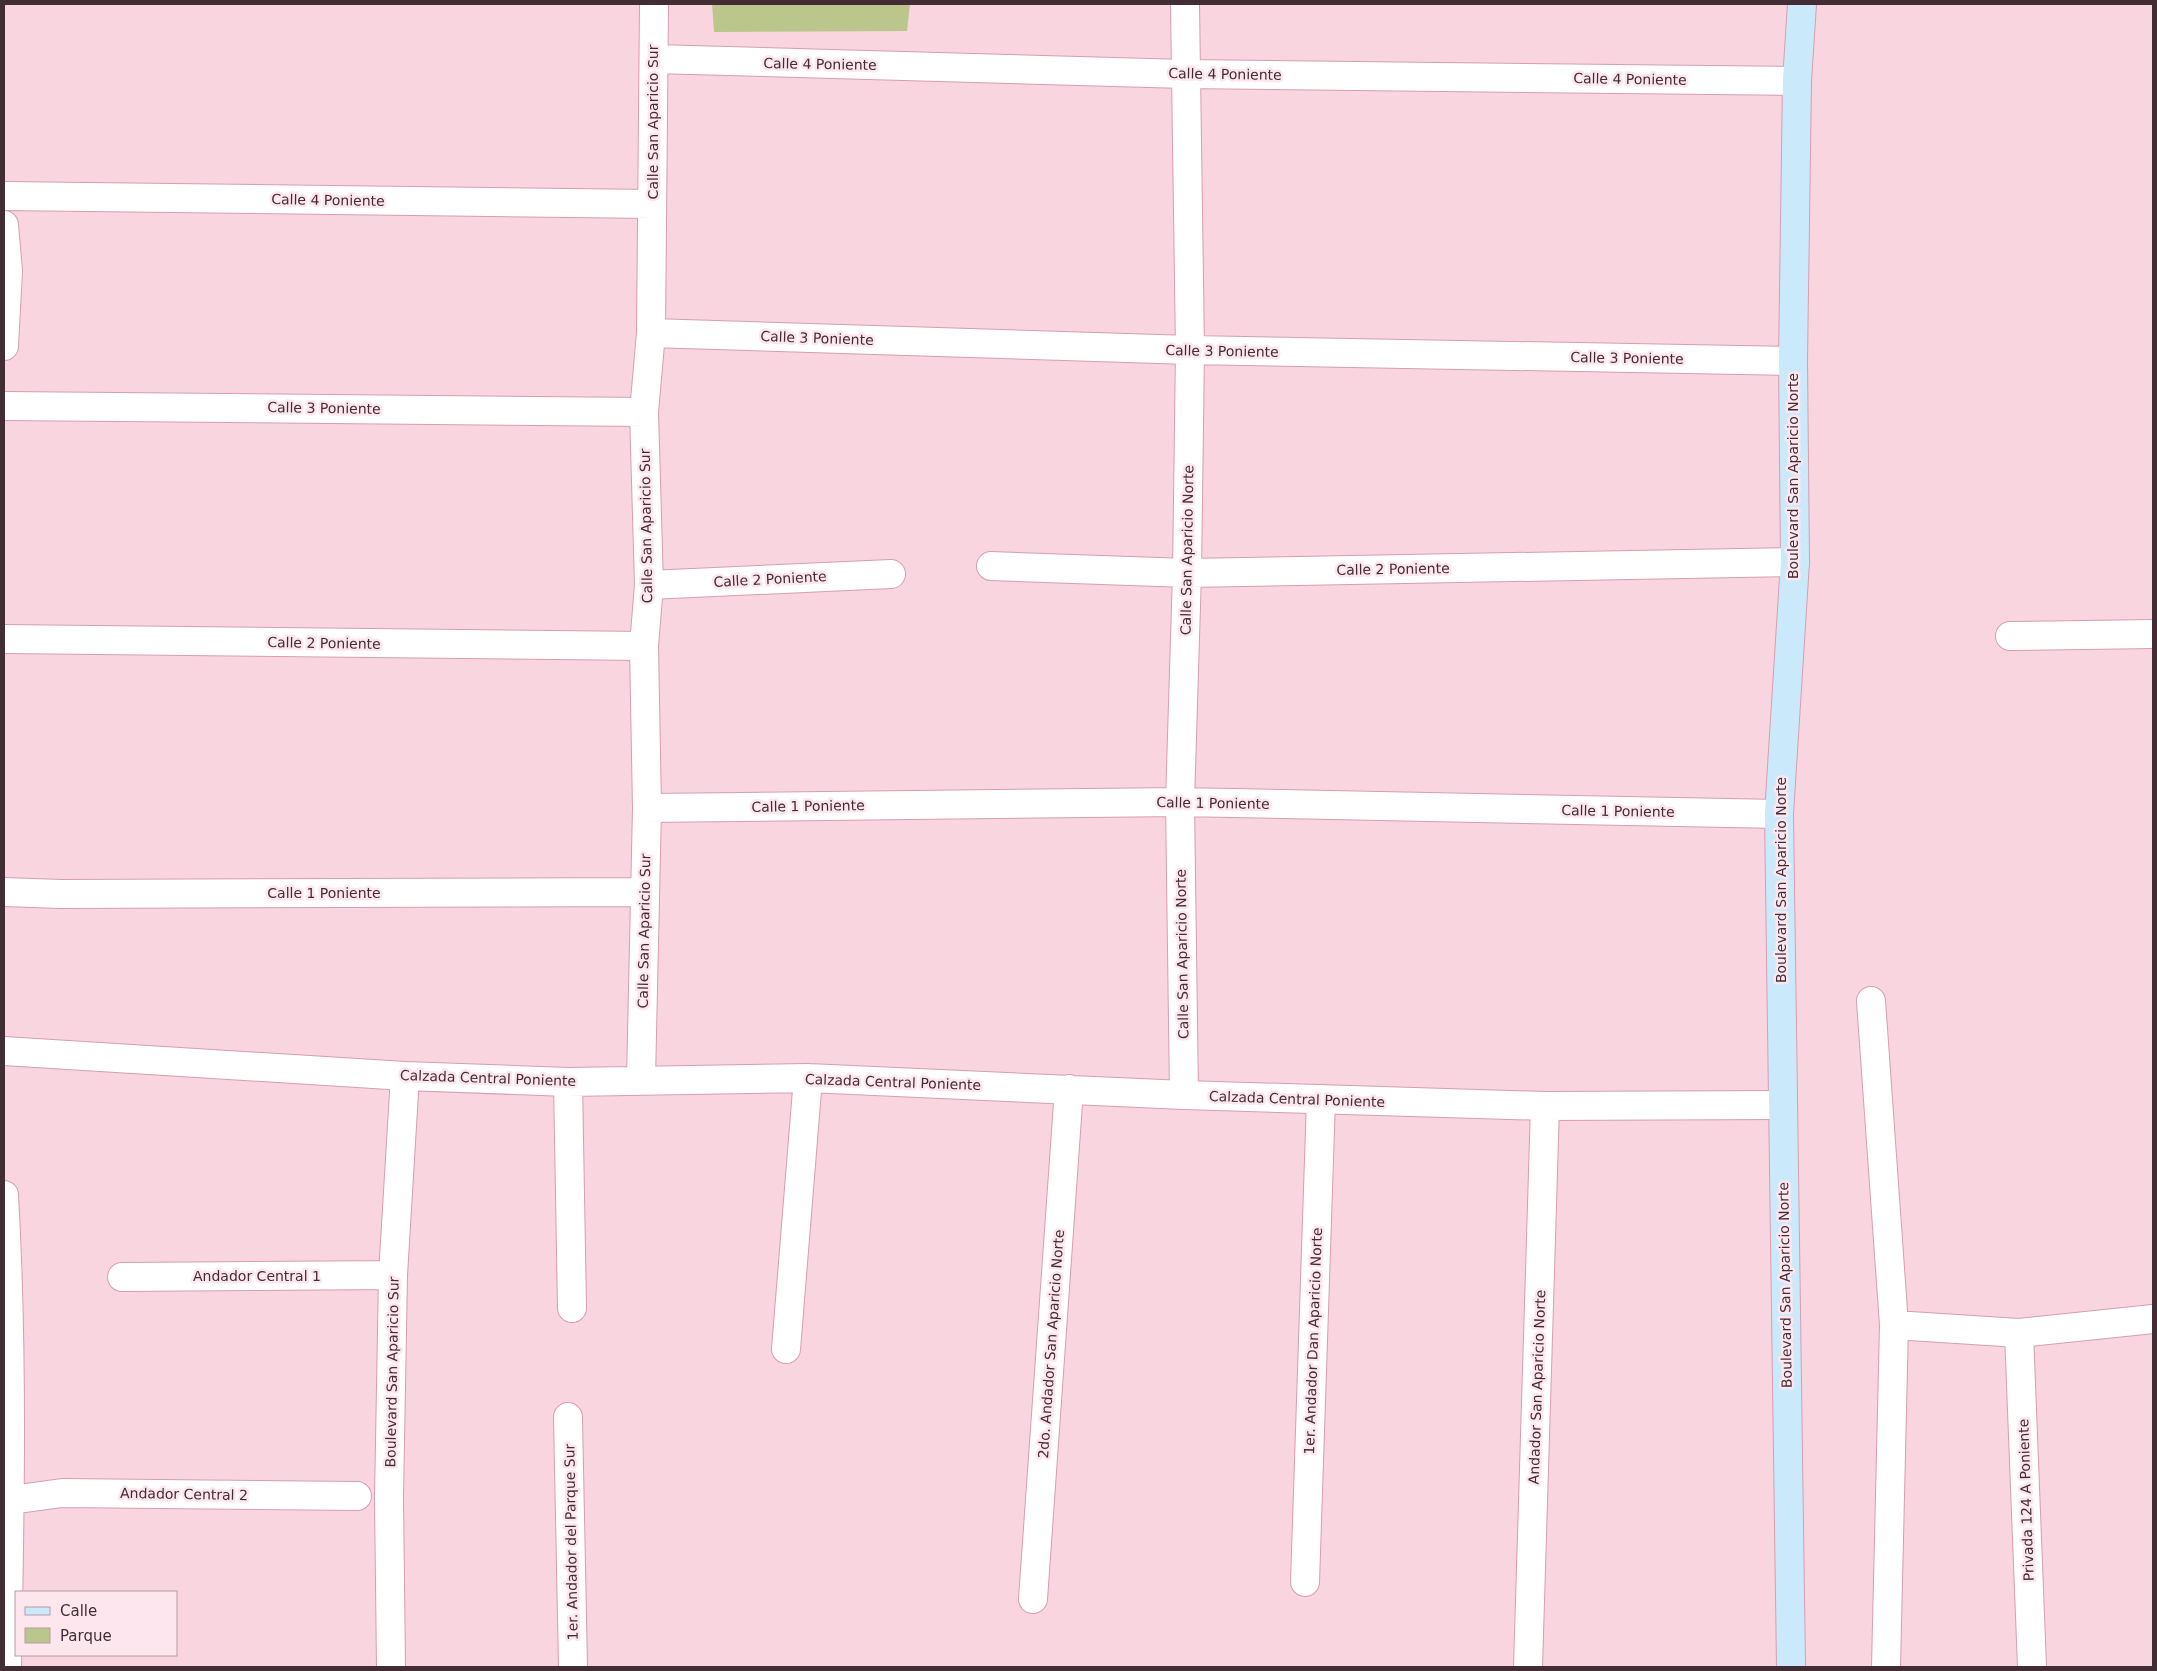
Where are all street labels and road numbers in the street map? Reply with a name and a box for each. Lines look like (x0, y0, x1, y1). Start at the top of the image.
street label: Calle San Aparicio Sur (645, 44, 661, 199)
street label: Calle 4 Poniente (763, 55, 877, 73)
street label: Calle 4 Poniente (1168, 65, 1282, 83)
street label: Calle 4 Poniente (1573, 70, 1687, 88)
street label: Calle 4 Poniente (271, 191, 385, 209)
street label: Calle 3 Poniente (760, 328, 874, 348)
street label: Calle 3 Poniente (1165, 342, 1279, 360)
street label: Calle 3 Poniente (1570, 349, 1684, 367)
street label: Boulevard San Aparicio Norte (1785, 373, 1801, 579)
street label: Calle 3 Poniente (267, 399, 381, 417)
street label: Calle San Aparicio Sur (637, 448, 655, 604)
street label: Calle San Aparicio Norte (1178, 465, 1196, 635)
street label: Calle 2 Poniente (1336, 560, 1450, 578)
street label: Calle 2 Poniente (713, 568, 827, 590)
street label: Calle 2 Poniente (267, 634, 381, 652)
street label: Boulevard San Aparicio Norte (1773, 777, 1789, 983)
street label: Calle 1 Poniente (1156, 794, 1270, 812)
street label: Calle 1 Poniente (751, 797, 865, 815)
street label: Calle 1 Poniente (1561, 802, 1675, 820)
street label: Calle San Aparicio Sur (635, 853, 653, 1009)
street label: Calle San Aparicio Norte (1173, 869, 1191, 1039)
street label: Calle 1 Poniente (267, 885, 381, 901)
street label: Calzada Central Poniente (400, 1067, 576, 1089)
street label: Calzada Central Poniente (805, 1071, 981, 1093)
street label: Calzada Central Poniente (1209, 1088, 1385, 1110)
street label: Boulevard San Aparicio Norte (1775, 1182, 1795, 1388)
street label: 1er. Andador Dan Aparicio Norte (1301, 1227, 1325, 1455)
street label: 2do. Andador San Aparicio Norte (1035, 1229, 1067, 1459)
street label: Andador Central 1 (193, 1268, 321, 1284)
street label: Boulevard San Aparicio Sur (382, 1276, 402, 1468)
street label: Andador San Aparicio Norte (1526, 1289, 1548, 1485)
street label: Privada 124 A Poniente (2015, 1418, 2037, 1582)
street label: 1er. Andador del Parque Sur (561, 1443, 581, 1640)
street label: Andador Central 2 (120, 1485, 248, 1503)

